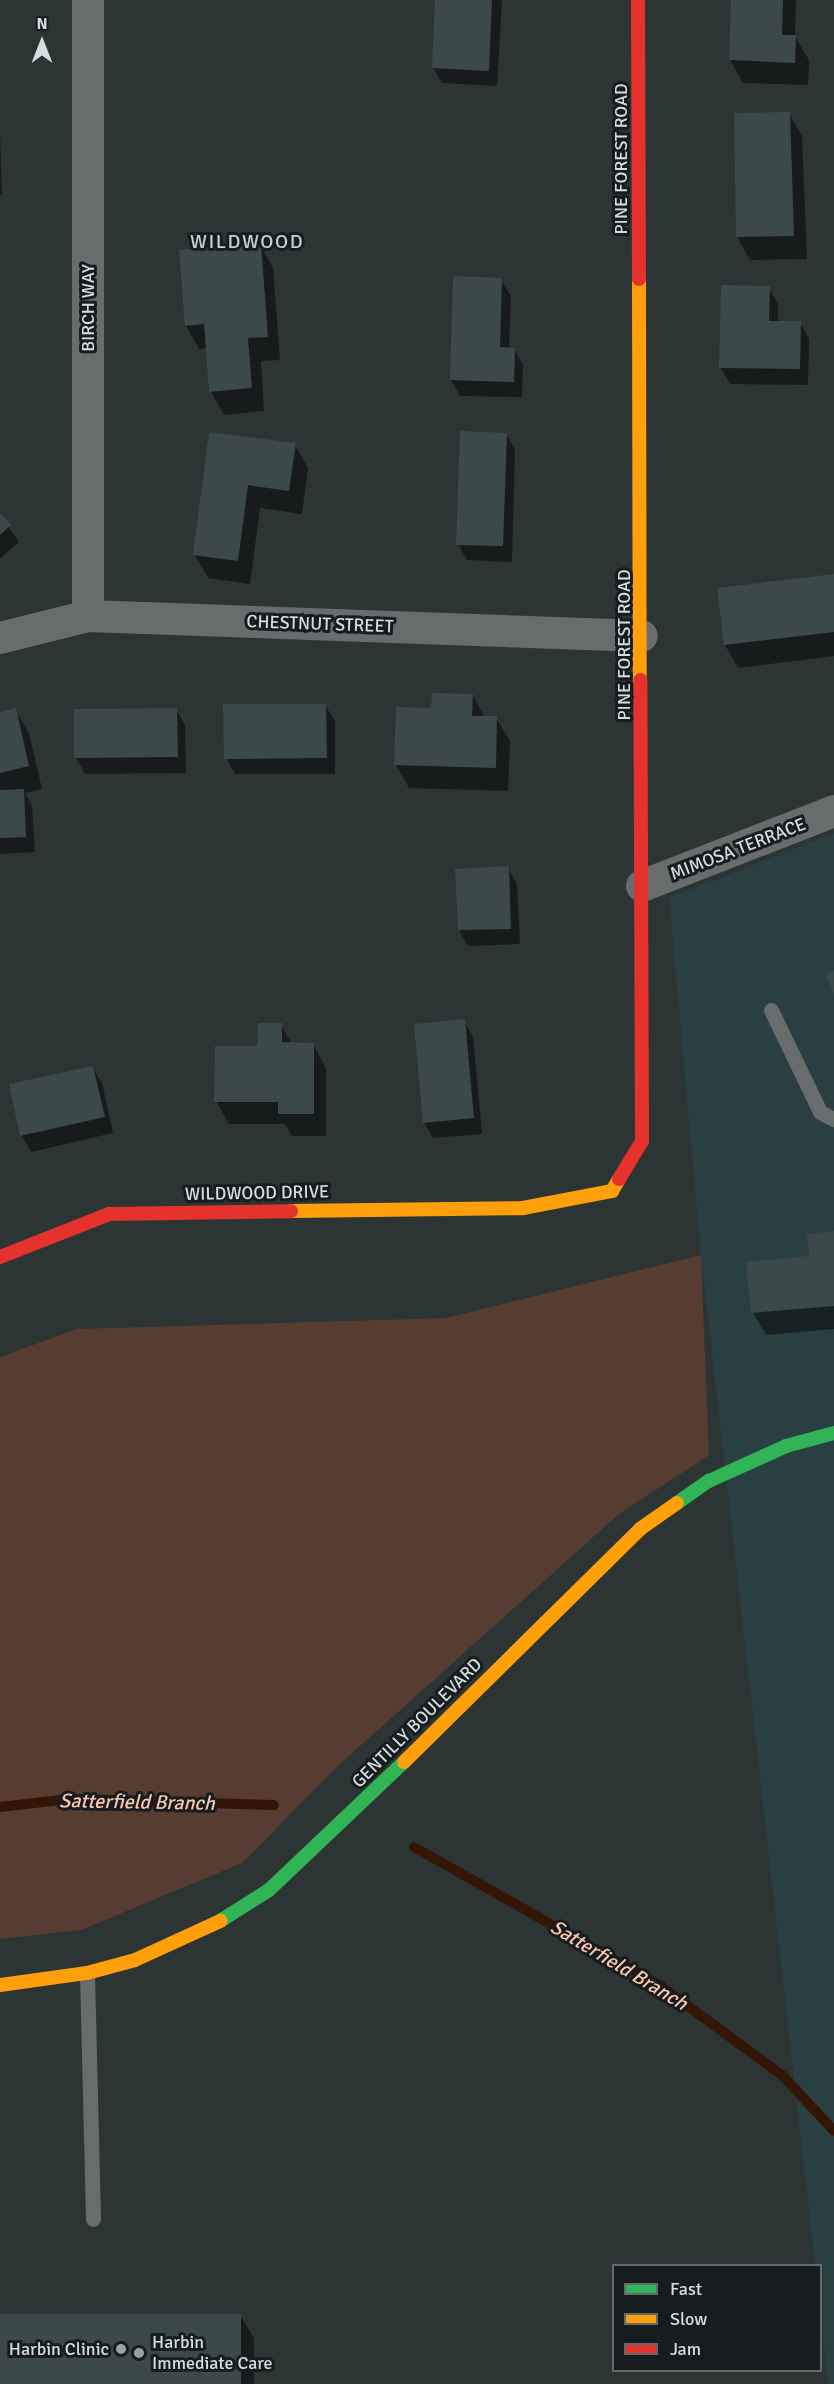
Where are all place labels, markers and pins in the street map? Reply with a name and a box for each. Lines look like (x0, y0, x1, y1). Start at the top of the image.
place label: Harbin Immediate Care (152, 2332, 273, 2374)
place label: Harbin Clinic (9, 2338, 109, 2360)
marker: Harbin Clinic (114, 2342, 128, 2356)
marker: Harbin Immediate Care (130, 2344, 148, 2362)

